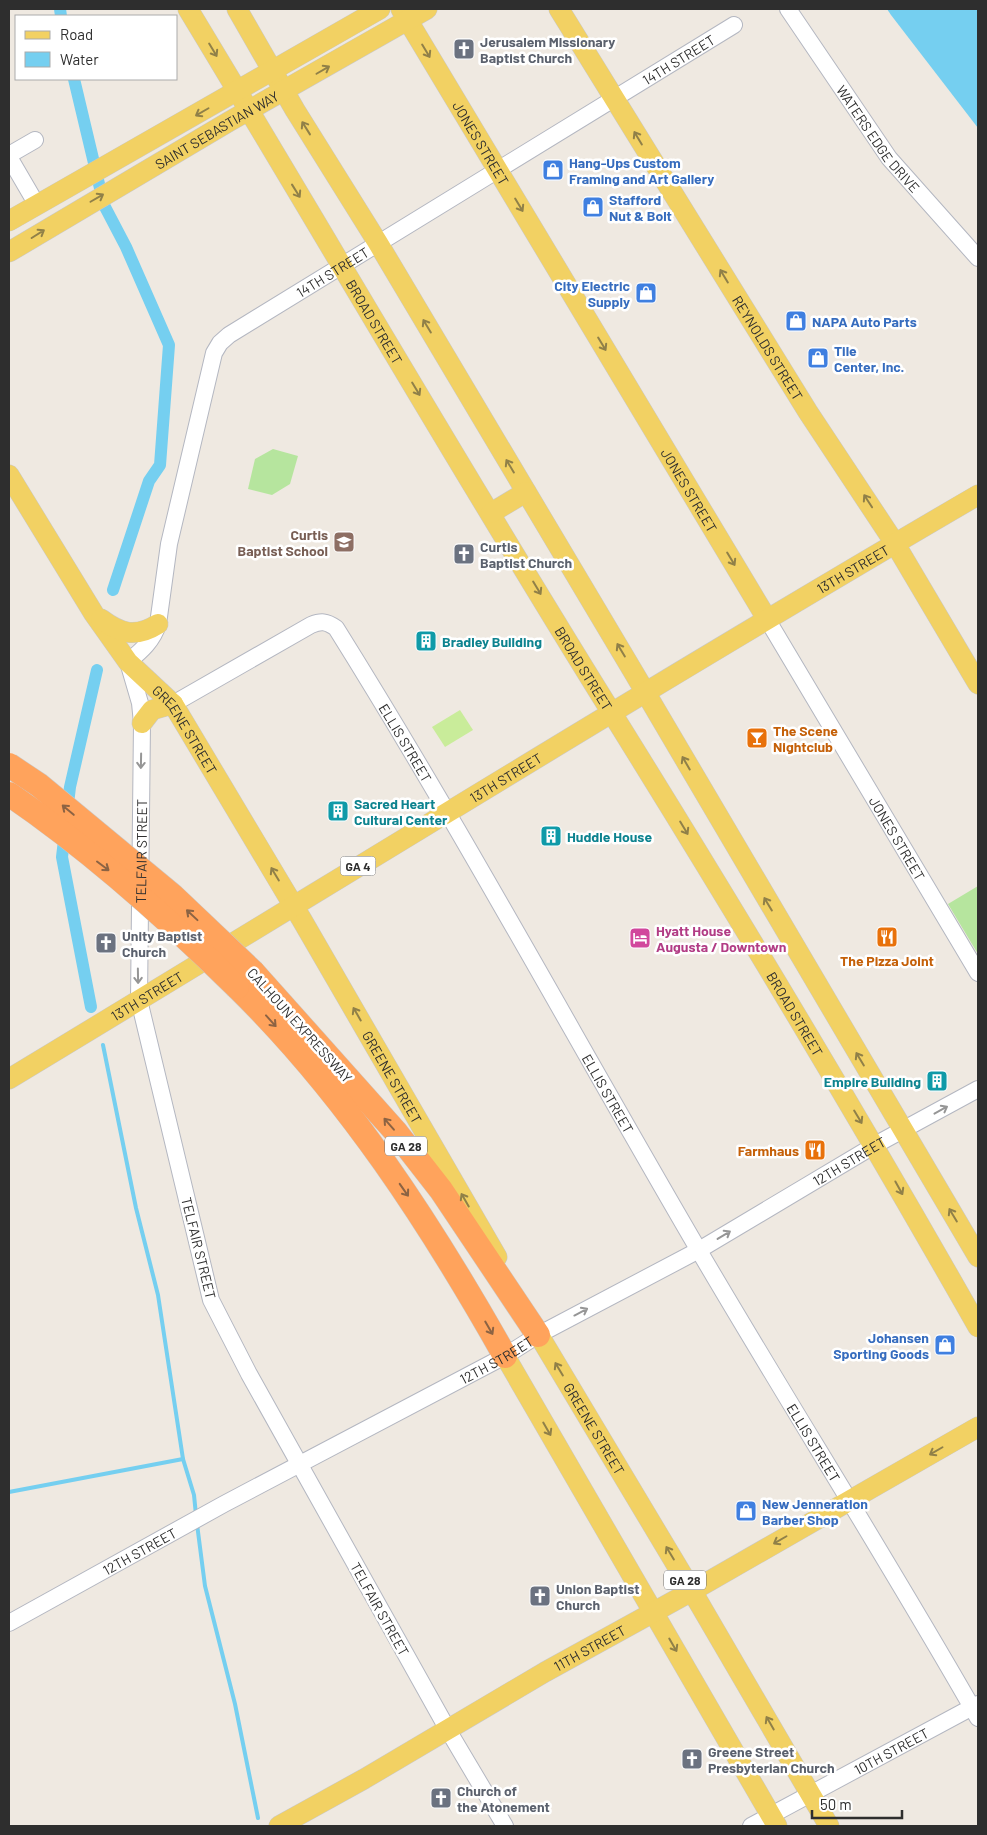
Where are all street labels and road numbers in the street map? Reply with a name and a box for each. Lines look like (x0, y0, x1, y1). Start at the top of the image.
street label: 14TH STREET (639, 31, 718, 88)
street label: WATERS EDGE DRIVE (833, 82, 924, 195)
street label: SAINT SEBASTIAN WAY (152, 87, 281, 172)
street label: JONES STREET (450, 98, 513, 188)
street label: 14TH STREET (293, 243, 372, 300)
street label: BROAD STREET (343, 276, 406, 367)
street label: REYNOLDS STREET (729, 292, 807, 403)
street label: JONES STREET (658, 445, 721, 535)
street label: 13TH STREET (813, 541, 892, 597)
street label: BROAD STREET (552, 623, 616, 713)
street label: GREENE STREET (149, 681, 221, 777)
street label: ELLIS STREET (376, 700, 436, 785)
street label: 13TH STREET (466, 749, 545, 806)
street label: JONES STREET (866, 793, 929, 883)
street label: TELFAIR STREET (132, 799, 150, 904)
road number: GA 4 (340, 856, 376, 876)
street label: CALHOUN EXPRESSWAY (244, 964, 356, 1086)
street label: 13TH STREET (108, 967, 186, 1024)
street label: BROAD STREET (764, 968, 827, 1059)
street label: GREENE STREET (359, 1027, 426, 1126)
street label: ELLIS STREET (579, 1051, 638, 1136)
street label: 12TH STREET (809, 1133, 888, 1189)
road number: GA 28 (385, 1136, 427, 1156)
street label: TELFAIR STREET (178, 1195, 220, 1301)
street label: 12TH STREET (457, 1332, 536, 1387)
street label: GREENE STREET (561, 1379, 629, 1477)
street label: ELLIS STREET (784, 1400, 844, 1485)
street label: 12TH STREET (99, 1524, 179, 1578)
street label: TELFAIR STREET (347, 1559, 413, 1659)
road number: GA 28 (664, 1570, 706, 1590)
street label: 11TH STREET (551, 1621, 628, 1674)
street label: 10TH STREET (851, 1724, 931, 1778)

